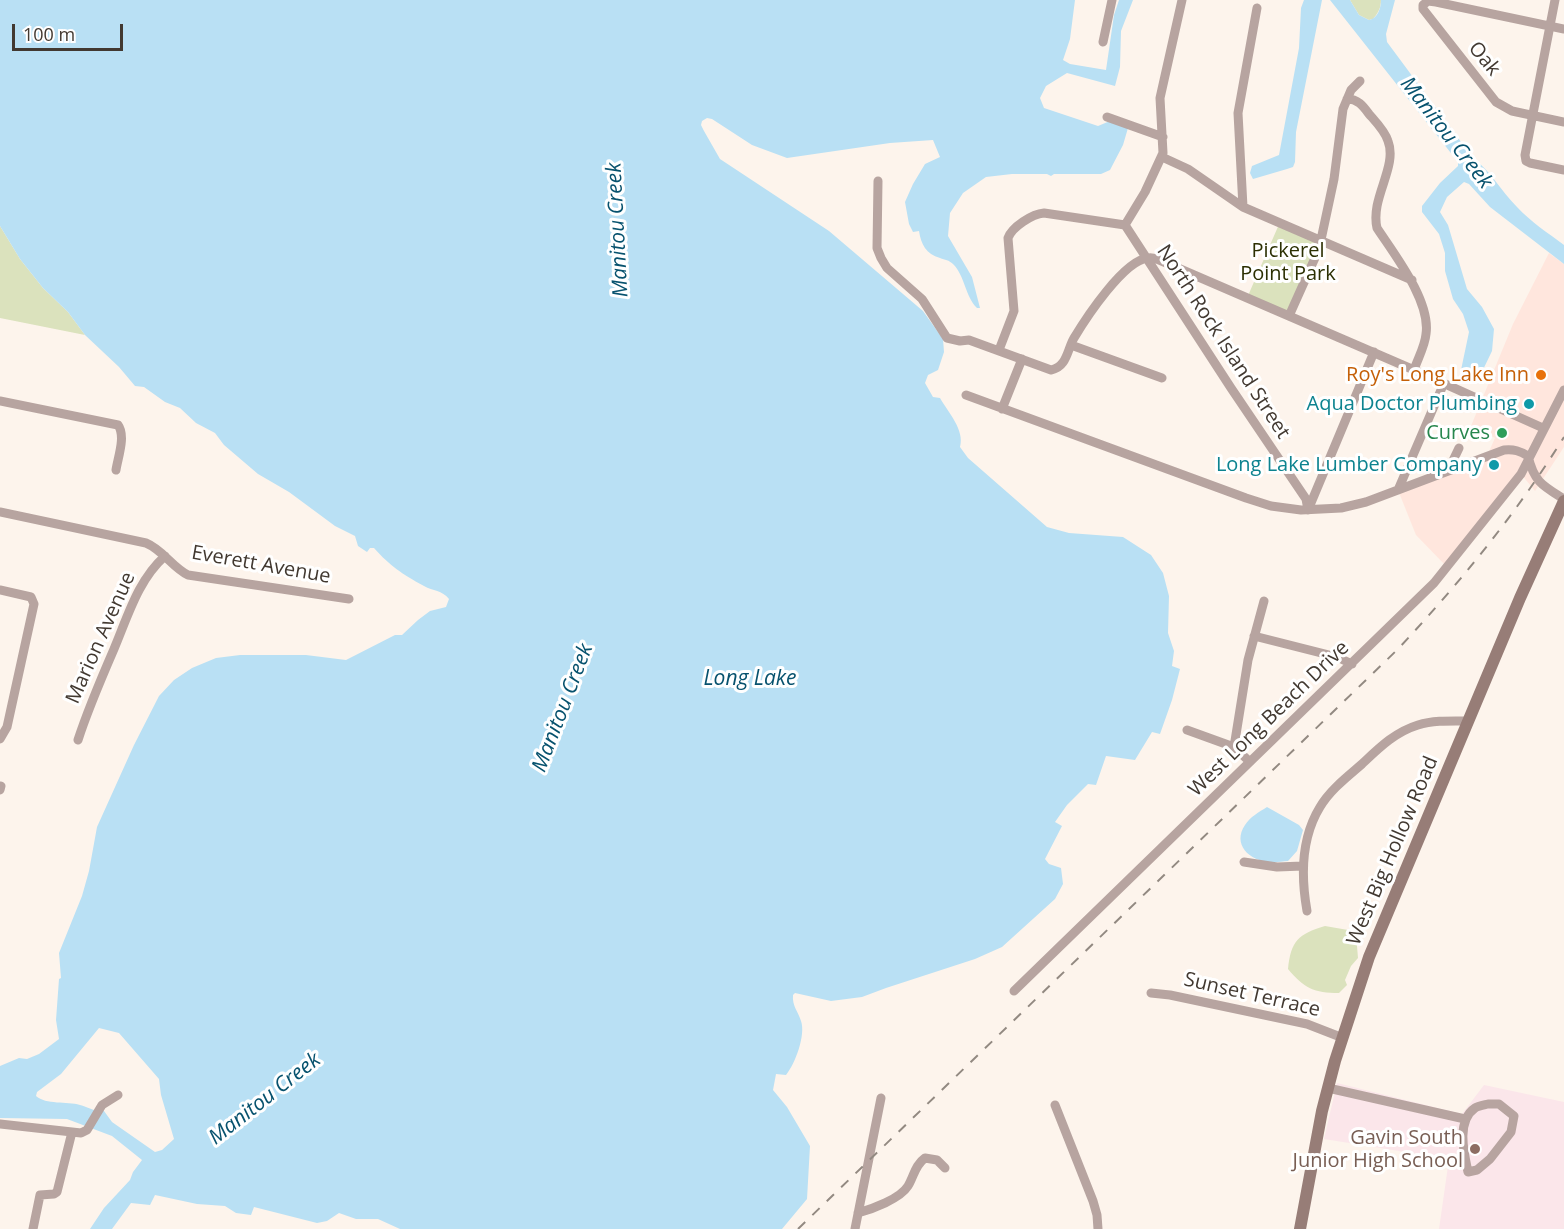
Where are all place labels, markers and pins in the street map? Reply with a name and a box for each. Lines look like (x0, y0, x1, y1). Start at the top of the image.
place label: Roy's Long Lake Inn (1346, 363, 1529, 387)
marker: Roy's Long Lake Inn (1534, 368, 1548, 382)
place label: Aqua Doctor Plumbing (1307, 392, 1517, 416)
marker: Aqua Doctor Plumbing (1522, 397, 1536, 411)
place label: Curves (1426, 421, 1490, 445)
marker: Curves (1495, 426, 1509, 440)
place label: Long Lake Lumber Company (1216, 453, 1482, 477)
marker: Long Lake Lumber Company (1487, 458, 1501, 472)
place label: Gavin South Junior High School (1293, 1126, 1463, 1173)
marker: Gavin South Junior High School (1468, 1142, 1482, 1156)

